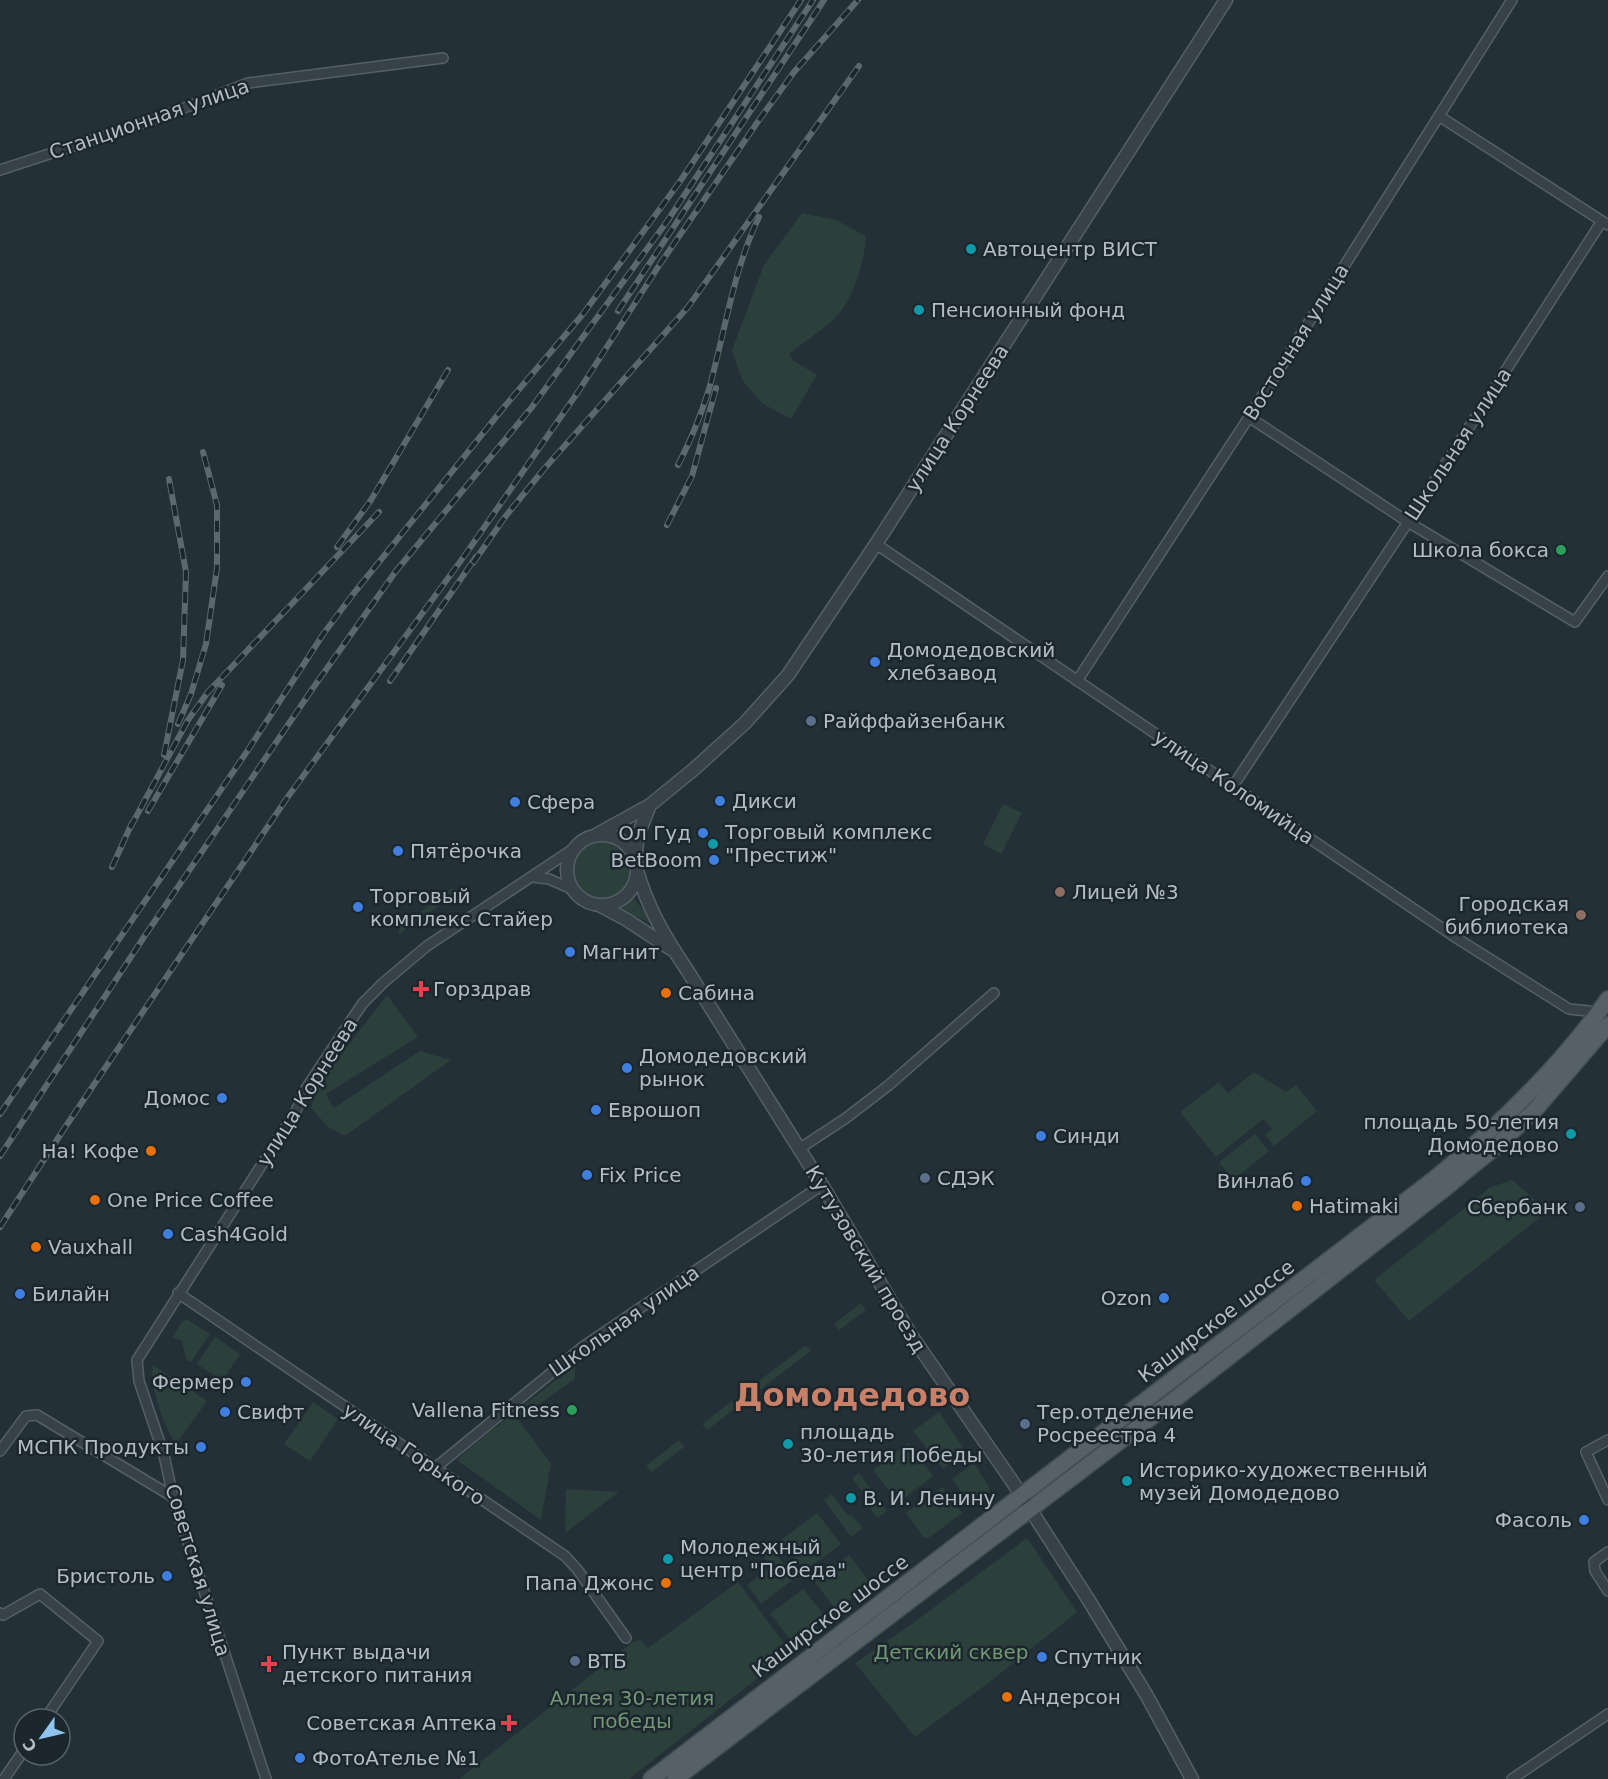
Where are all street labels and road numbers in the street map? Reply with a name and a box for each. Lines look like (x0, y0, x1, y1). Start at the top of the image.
street label: Станционная улица (46, 73, 252, 165)
street label: Восточная улица (1238, 259, 1354, 425)
street label: улица Корнеева (900, 340, 1014, 496)
street label: Школьная улица (1400, 363, 1516, 525)
street label: улица Коломийца (1149, 724, 1319, 850)
street label: улица Корнеева (252, 1013, 362, 1171)
street label: Кутузовский проезд (801, 1161, 931, 1357)
street label: Каширское шоссе (1133, 1254, 1299, 1388)
street label: Школьная улица (544, 1260, 704, 1382)
street label: улица Горького (339, 1398, 489, 1510)
street label: Советская улица (160, 1481, 236, 1659)
street label: Каширское шоссе (747, 1549, 913, 1683)

